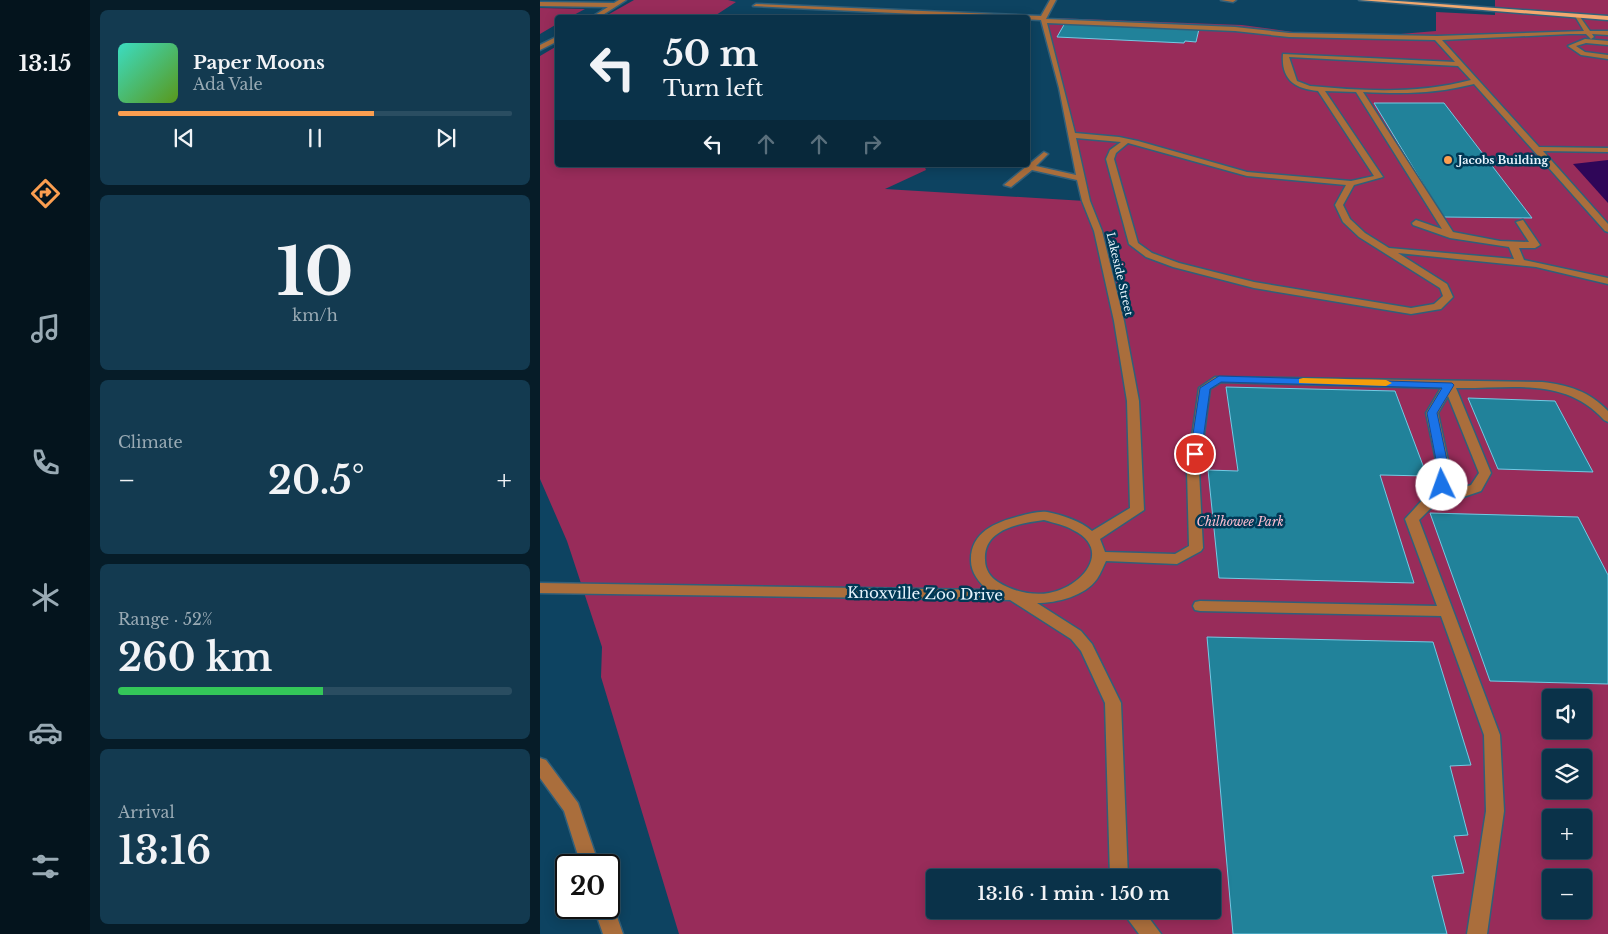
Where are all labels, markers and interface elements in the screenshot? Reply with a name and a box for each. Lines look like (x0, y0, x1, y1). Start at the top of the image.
text: 50 m (663, 32, 758, 75)
icon: left (580, 35, 645, 100)
text: 13:15 (19, 50, 71, 77)
text: Paper Moons (193, 51, 325, 74)
text: Ada Vale (193, 74, 263, 94)
text: Turn left (663, 75, 763, 102)
icon: previous (170, 124, 198, 152)
icon: pause (301, 124, 329, 152)
icon: next (432, 124, 460, 152)
icon: left (699, 130, 727, 158)
icon: ahead (752, 130, 780, 158)
icon: ahead (805, 130, 833, 158)
icon: right (858, 130, 886, 158)
place label: Jacobs Building (1456, 153, 1548, 167)
marker: Jacobs Building (1442, 154, 1454, 166)
icon: directions (28, 176, 63, 211)
street label: Lakeside Street (1104, 231, 1137, 318)
text: 10 (276, 232, 354, 313)
text: km/h (292, 305, 338, 325)
icon: music (28, 311, 63, 346)
text: Climate (118, 432, 183, 452)
pin (1174, 433, 1216, 475)
icon: arrive (1181, 440, 1209, 468)
icon: phone (28, 445, 63, 480)
text: 20.5° (268, 457, 365, 504)
position arrow (1415, 458, 1467, 510)
text: − (118, 463, 136, 498)
text: + (497, 463, 512, 498)
park label: Chilhowee Park (1196, 514, 1284, 529)
icon: climate (28, 580, 63, 615)
street label: Knoxville Zoo Drive (847, 583, 1003, 604)
text: Range · 52% (118, 609, 213, 629)
text: 260 km (118, 634, 272, 681)
map controls (1542, 689, 1592, 919)
button: sound (1542, 689, 1592, 739)
icon: car (28, 715, 63, 750)
button: layers (1542, 749, 1592, 799)
text: Arrival (118, 802, 175, 822)
button: + (1542, 809, 1592, 859)
text: 13:16 (118, 827, 211, 874)
icon: filters (28, 849, 63, 884)
speed limit sign: 20 (555, 854, 620, 919)
button: − (1542, 869, 1592, 919)
text: 13:16 · 1 min · 150 m (977, 882, 1170, 905)

